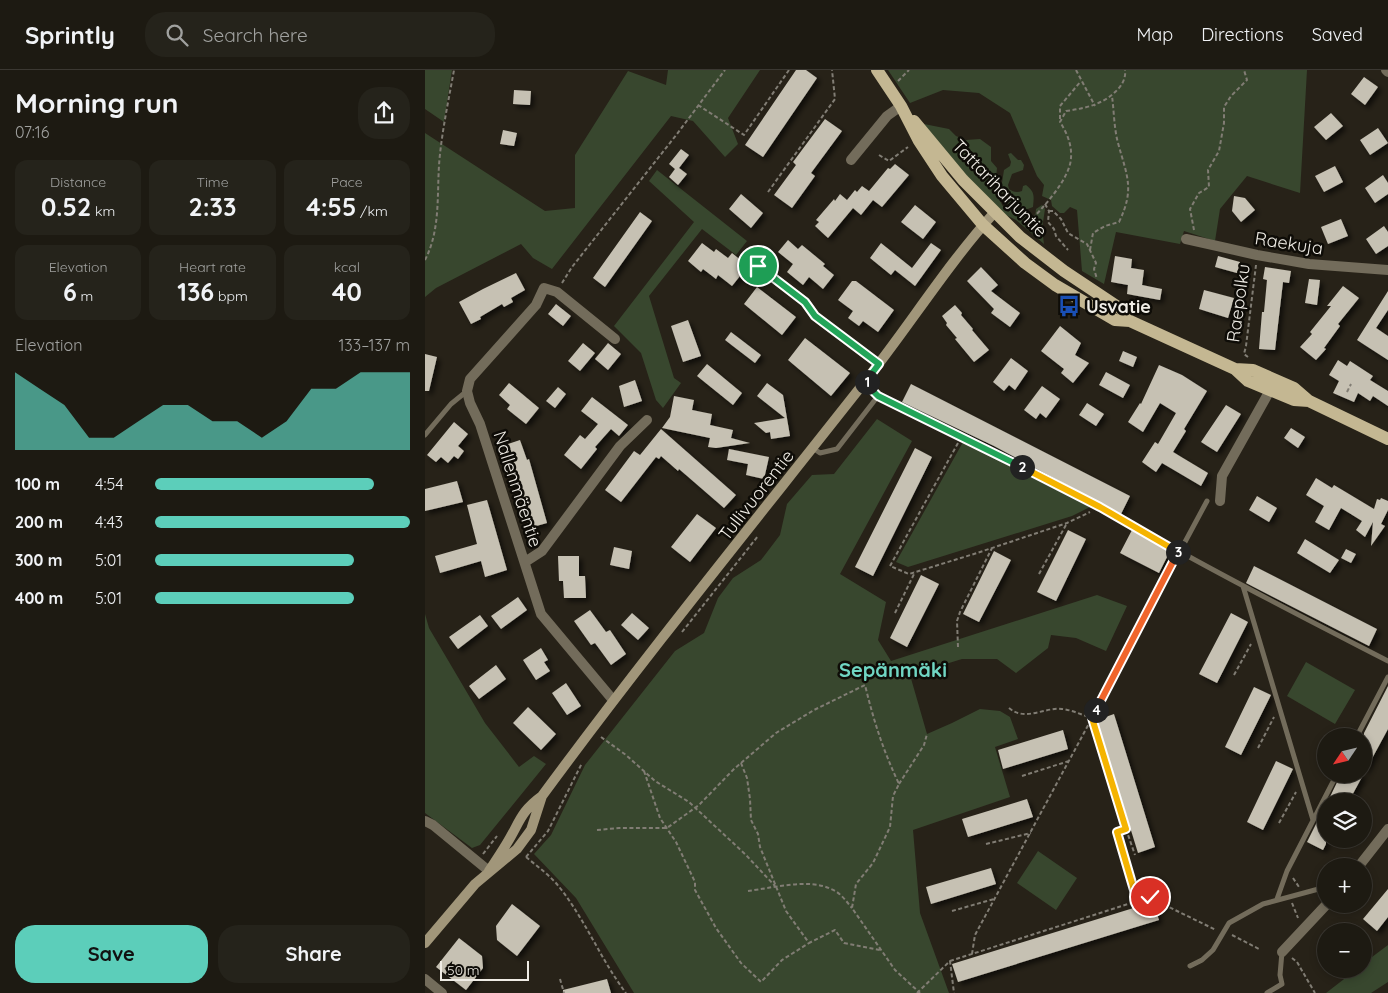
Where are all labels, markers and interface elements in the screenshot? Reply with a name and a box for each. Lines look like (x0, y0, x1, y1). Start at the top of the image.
search box (145, 12, 495, 57)
text: Sprintly (25, 20, 115, 50)
icon: search (163, 21, 191, 49)
text: Search here (203, 23, 308, 47)
text: Map (1136, 23, 1173, 46)
text: Directions (1201, 23, 1284, 46)
text: Saved (1312, 23, 1363, 46)
text: Morning run (15, 85, 179, 120)
button: share (358, 87, 410, 139)
text: 07:16 (15, 122, 49, 142)
street label: Tattariharjuntie (947, 134, 1053, 242)
text: Distance (50, 173, 106, 191)
text: Time (196, 173, 229, 191)
text: Pace (331, 173, 363, 191)
text: 0.52 (41, 191, 91, 222)
text: 2:33 (189, 191, 236, 222)
text: 4:55 (306, 191, 356, 222)
text: km (91, 202, 115, 220)
text: /km (356, 202, 388, 220)
street label: Raekuja (1253, 226, 1325, 260)
pin (737, 245, 779, 287)
icon: arrive (744, 252, 772, 280)
text: Elevation (49, 258, 108, 276)
text: Heart rate (179, 258, 246, 276)
text: kcal (334, 258, 360, 276)
street label: Raepolku (1221, 262, 1255, 344)
text: 6 (63, 276, 77, 307)
text: 136 (177, 276, 214, 307)
text: 40 (332, 276, 362, 307)
text: m (77, 287, 93, 305)
text: bpm (214, 287, 248, 305)
bus stop icon: Usvatie (1056, 293, 1082, 319)
place label: Usvatie (1086, 295, 1151, 318)
text: Elevation (15, 335, 82, 355)
text: 133–137 m (338, 335, 410, 355)
pin: 1 (855, 370, 879, 394)
text: 1 (865, 373, 870, 391)
street label: Nallenmäentie (488, 428, 548, 550)
street label: Tullivuorentie (713, 445, 799, 545)
pin: 2 (1009, 454, 1035, 480)
text: 2 (1019, 458, 1026, 476)
text: 100 m (15, 474, 60, 494)
text: 4:54 (95, 474, 124, 494)
text: 200 m (15, 512, 63, 532)
text: 4:43 (95, 512, 123, 532)
pin: 3 (1165, 540, 1191, 564)
text: 3 (1175, 543, 1182, 561)
text: 300 m (15, 550, 62, 570)
text: 5:01 (95, 550, 122, 570)
text: 400 m (15, 588, 63, 608)
text: 5:01 (95, 588, 122, 608)
district label: Sepänmäki (839, 657, 947, 682)
pin: 4 (1083, 698, 1109, 722)
text: 4 (1092, 701, 1101, 719)
north arrow (1317, 728, 1373, 782)
map controls (1317, 728, 1372, 978)
button: layers (1317, 793, 1372, 848)
button: + (1317, 858, 1372, 913)
pin (1129, 876, 1171, 918)
icon: check (1136, 883, 1164, 911)
button: − (1317, 923, 1372, 978)
button: Save (15, 925, 208, 983)
button: Share (218, 925, 410, 983)
scale bar (440, 958, 529, 981)
text: 50 m (447, 961, 480, 979)

